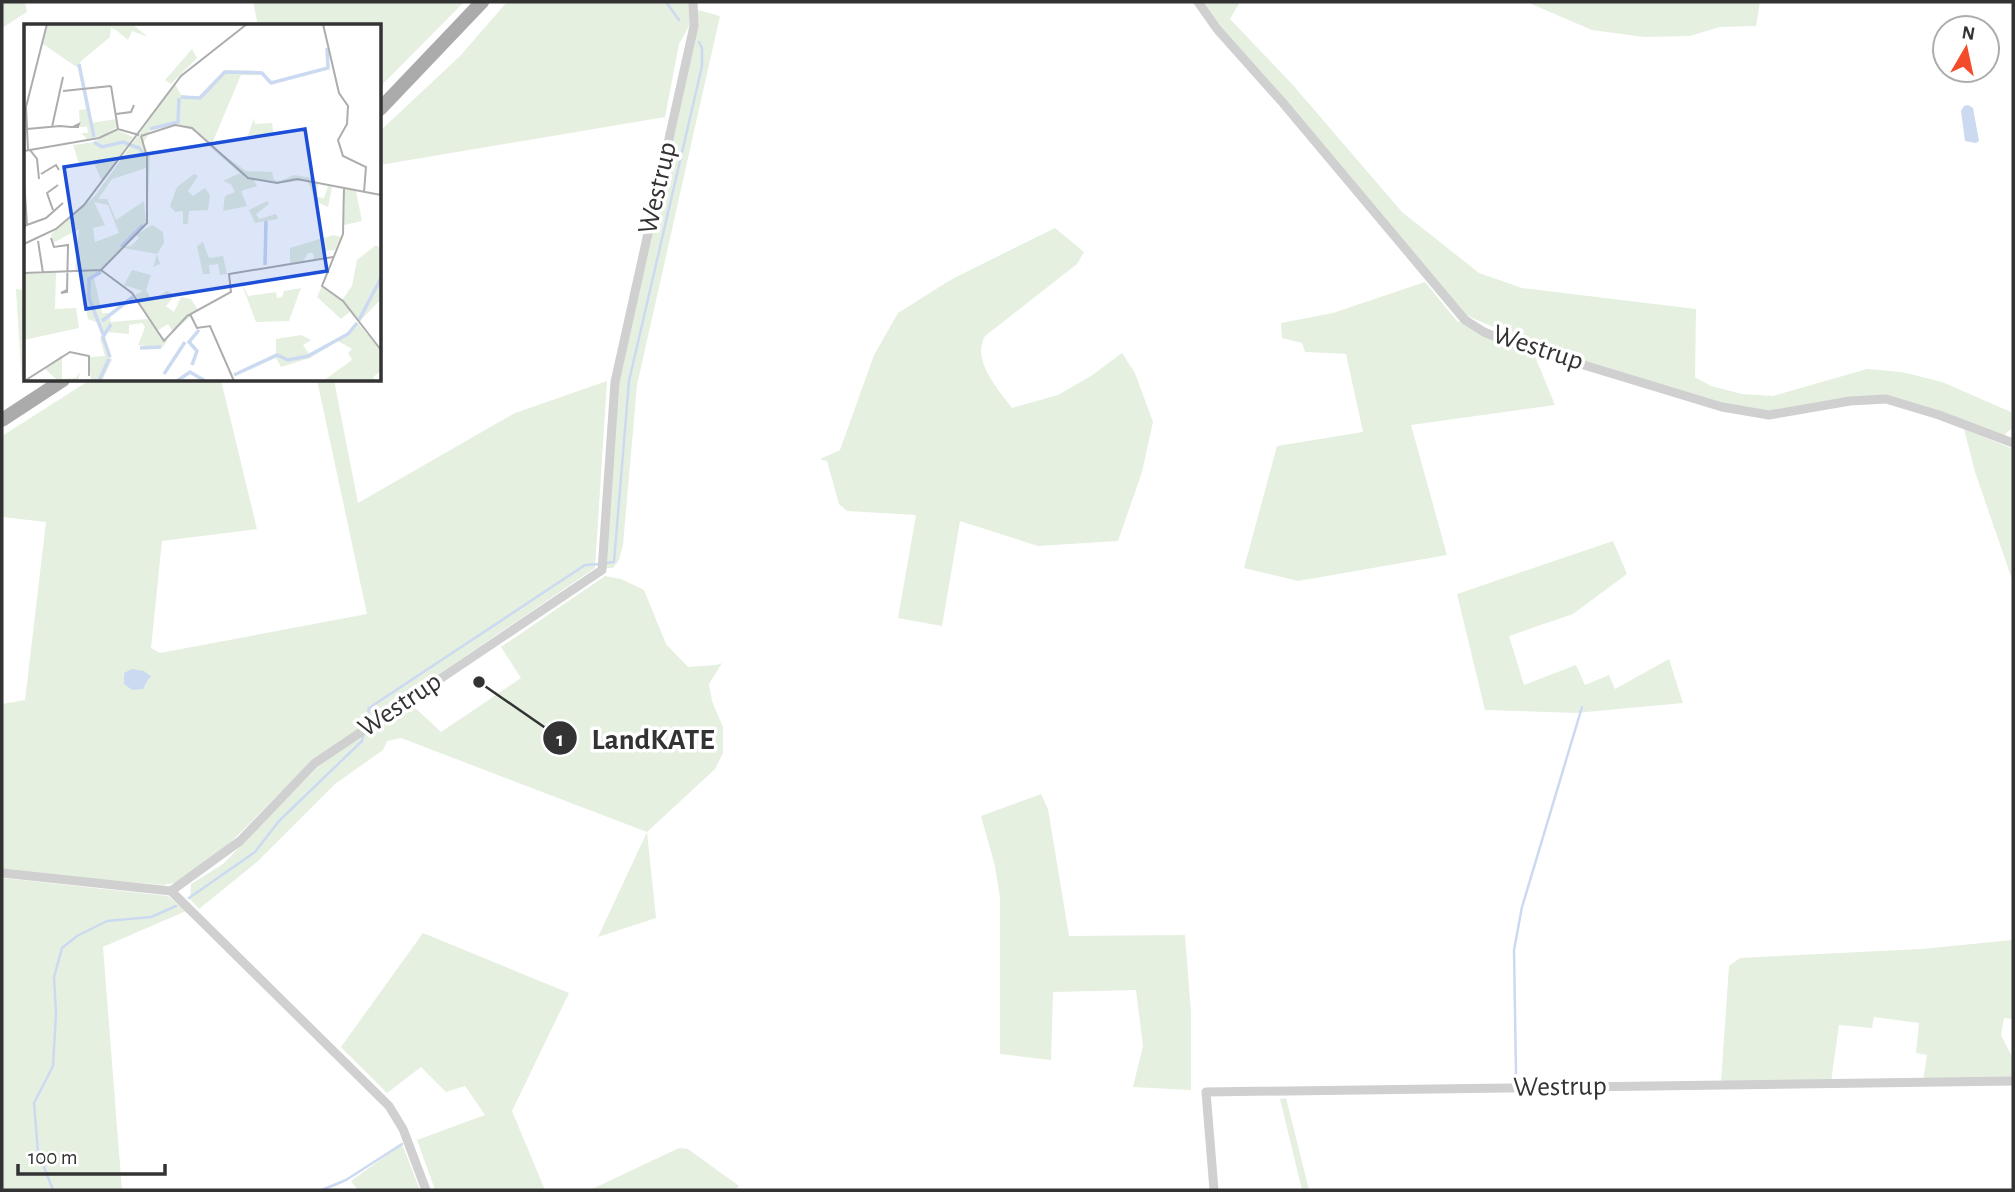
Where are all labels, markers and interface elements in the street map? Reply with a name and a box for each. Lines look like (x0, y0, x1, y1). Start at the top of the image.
north arrow (1931, 14, 2001, 84)
text: N (1960, 23, 1976, 44)
inset map (24, 24, 382, 382)
street label: Westrup (634, 139, 682, 237)
street label: Westrup (1489, 320, 1587, 376)
street label: Westrup (353, 667, 447, 743)
callout: LandKATE (542, 713, 728, 764)
text: LandKATE (591, 725, 715, 755)
text: 1 (556, 729, 564, 750)
street label: Westrup (1513, 1072, 1607, 1102)
scale bar (18, 1132, 164, 1176)
text: 100 m (28, 1147, 78, 1168)

